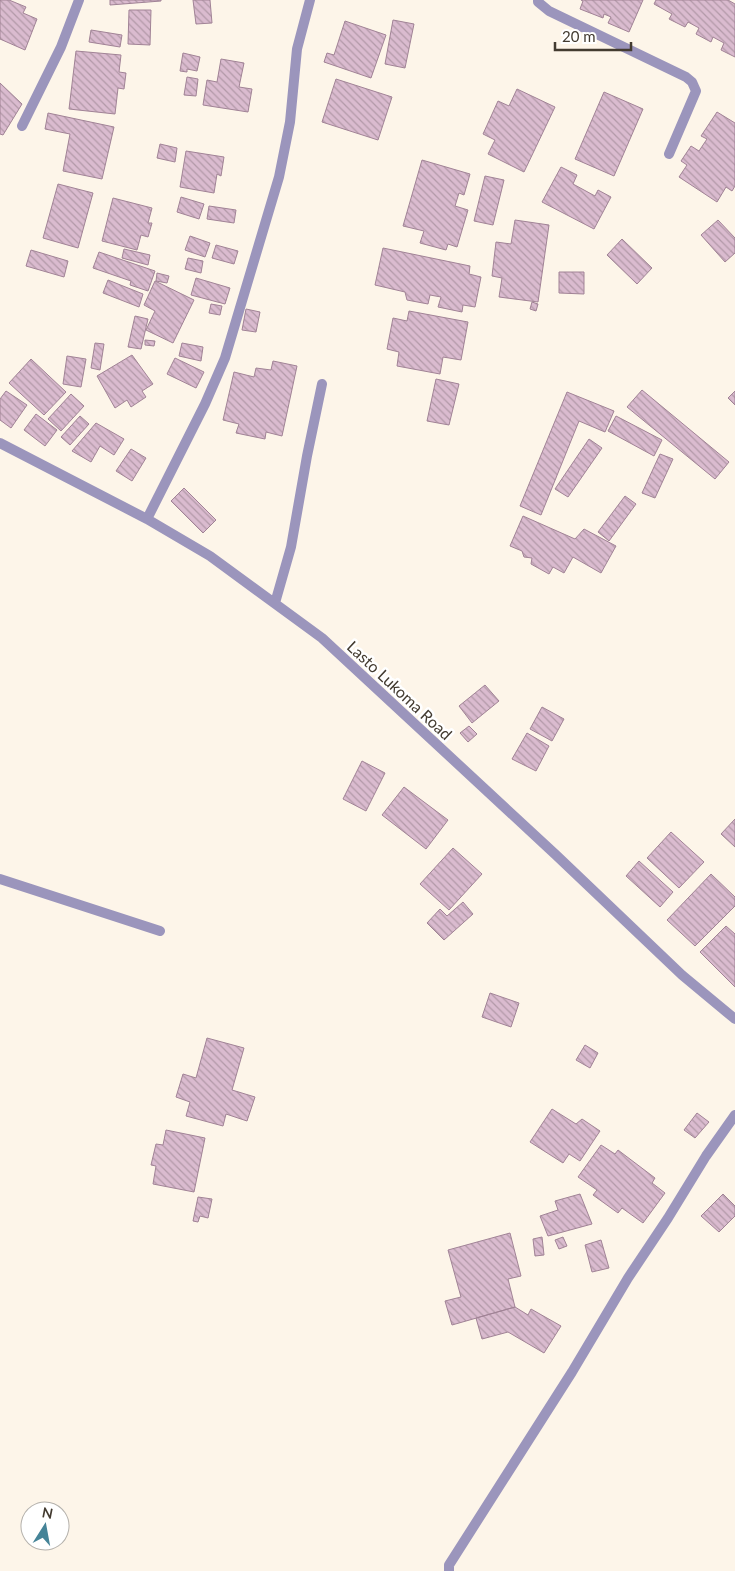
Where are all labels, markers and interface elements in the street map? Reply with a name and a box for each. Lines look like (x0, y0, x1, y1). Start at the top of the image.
scale bar (555, 20, 631, 52)
text: 20 m (562, 27, 596, 45)
street label: Lasto Lukoma Road (344, 637, 456, 743)
north arrow (20, 1501, 70, 1551)
text: N (41, 1503, 54, 1522)

